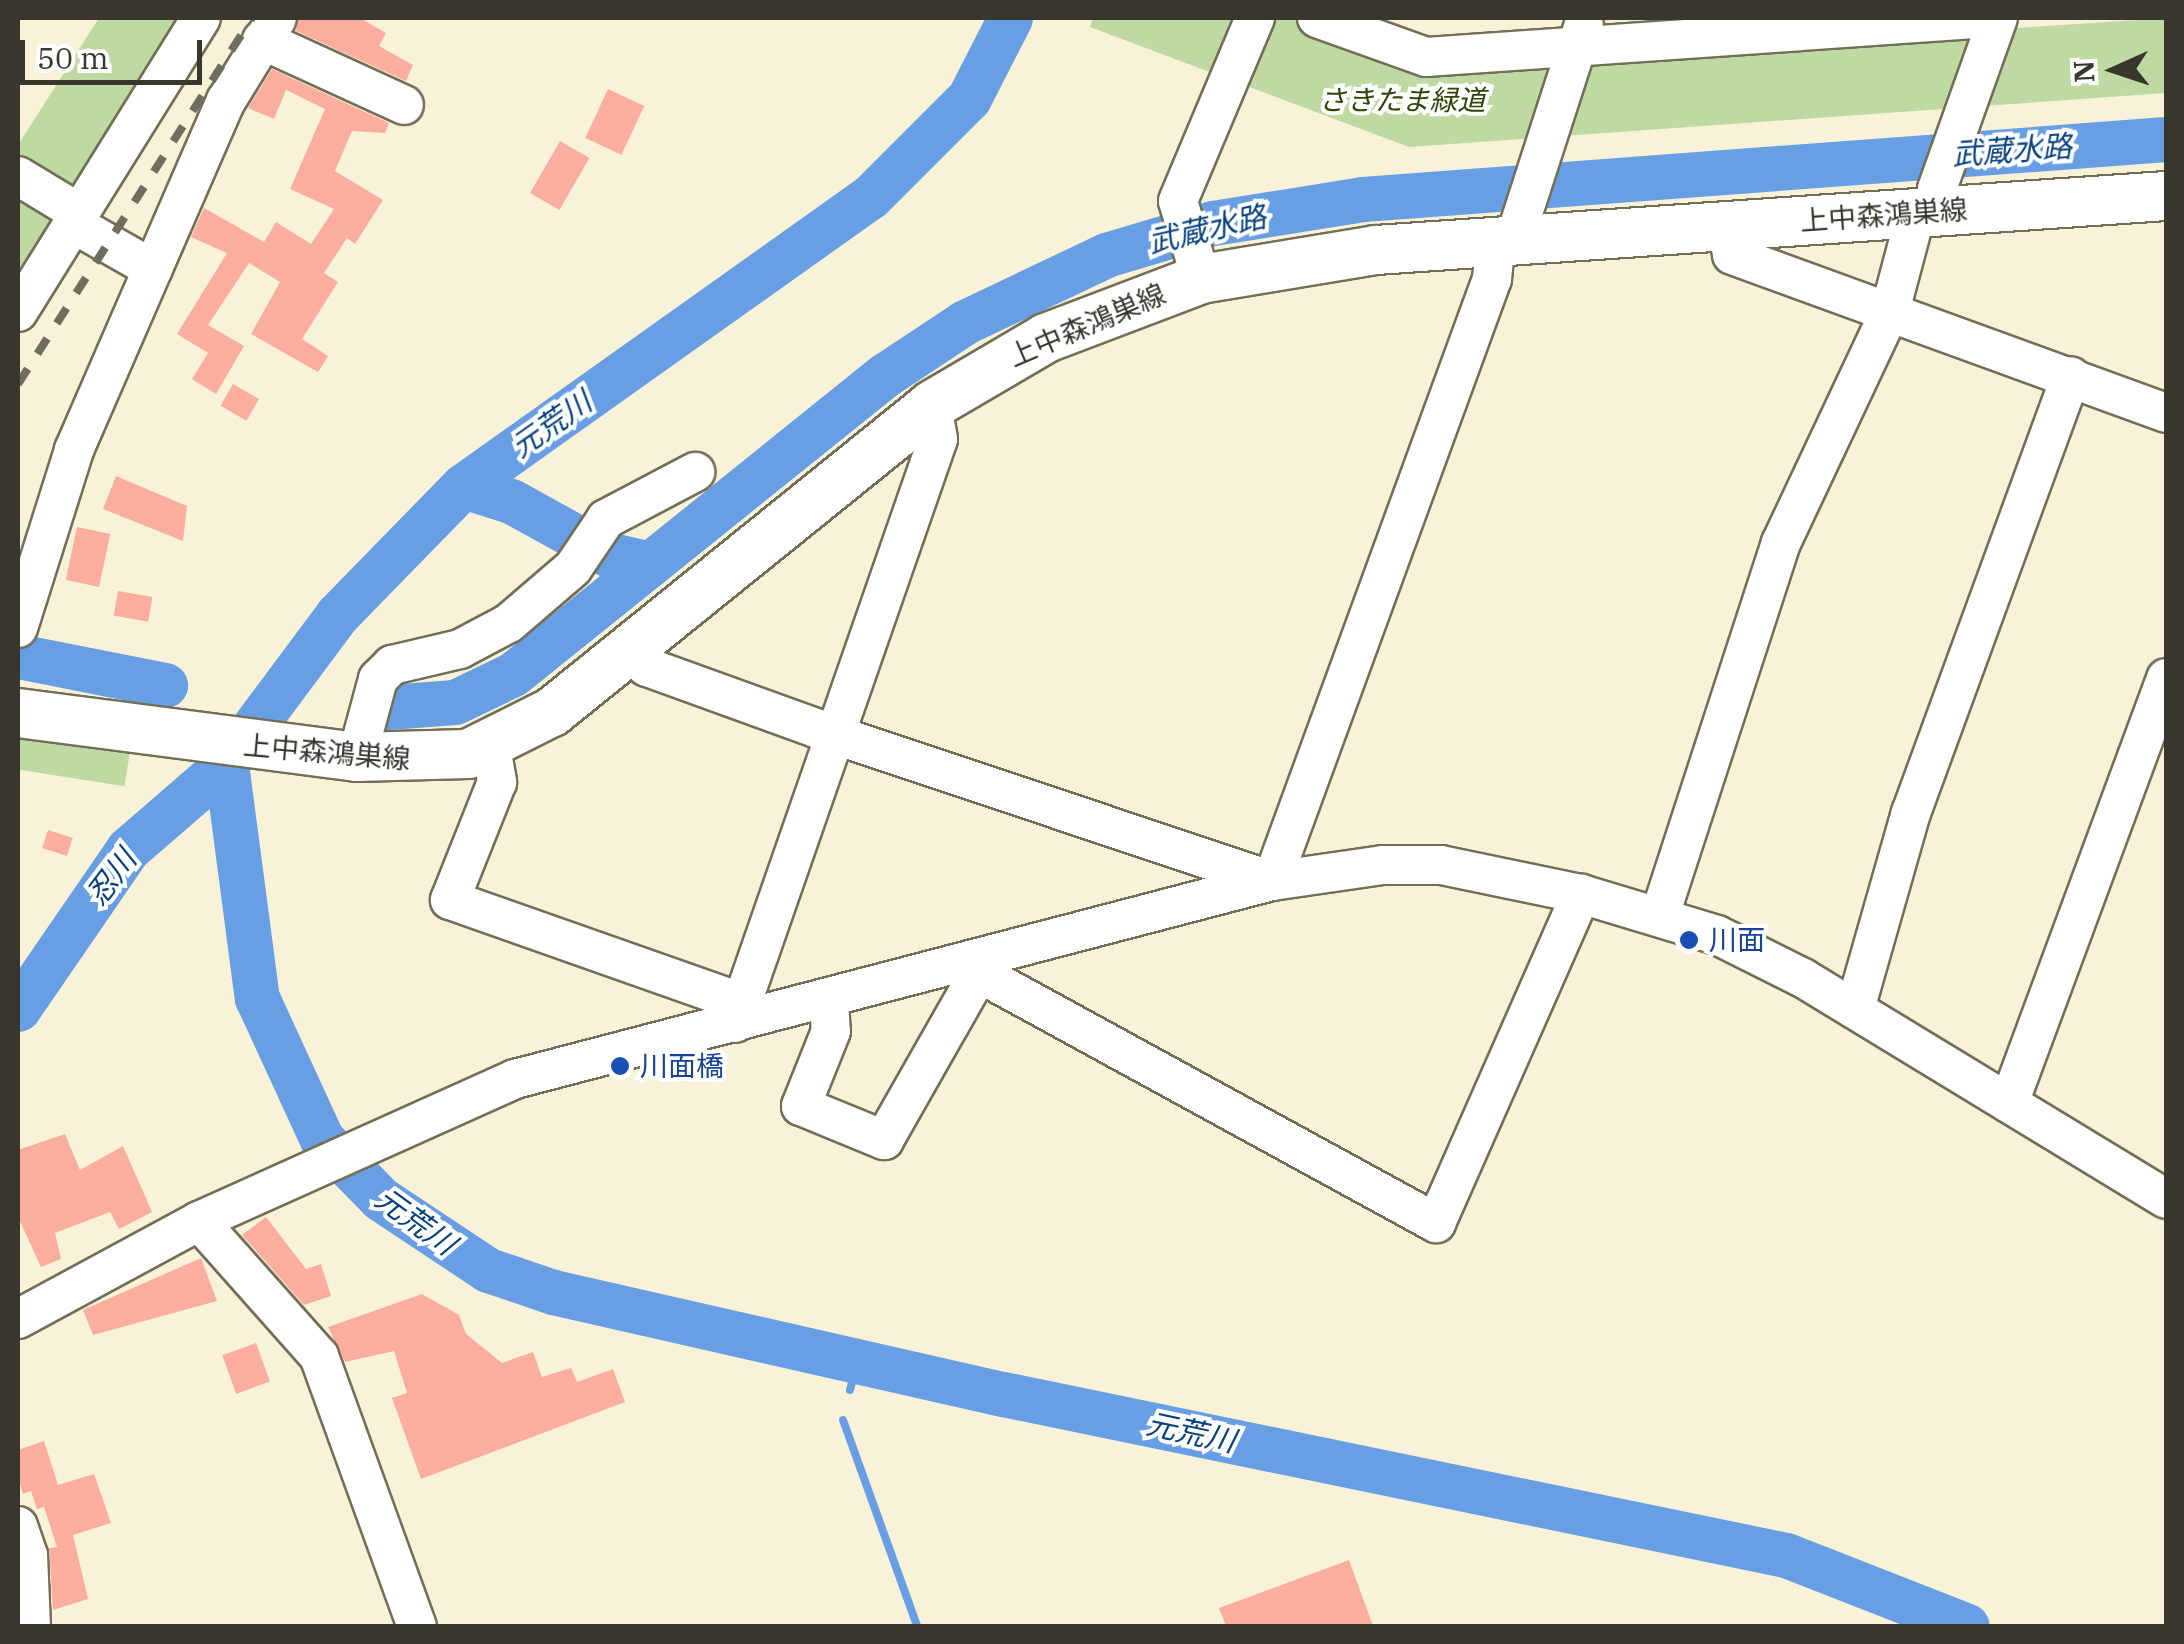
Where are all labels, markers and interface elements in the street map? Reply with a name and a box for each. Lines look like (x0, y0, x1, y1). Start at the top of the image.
scale bar (25, 20, 208, 82)
north arrow (2064, 20, 2164, 120)
text: 50 m (37, 38, 109, 77)
text: N (2064, 60, 2103, 84)
park label: さきたま緑道 (1318, 83, 1486, 117)
water label: 武蔵水路 (1951, 128, 2073, 172)
street label: 上中森鴻巣線 (1799, 192, 1969, 238)
water label: 武蔵水路 (1144, 198, 1270, 260)
street label: 上中森鴻巣線 (1003, 277, 1171, 373)
water label: 元荒川 (504, 383, 598, 465)
street label: 上中森鴻巣線 (242, 728, 412, 776)
water label: 忍川 (79, 842, 143, 912)
place label: 川面 (1709, 923, 1765, 957)
marker: 川面 (1678, 929, 1700, 951)
place label: 川面橋 (640, 1049, 724, 1083)
marker: 川面橋 (609, 1055, 631, 1077)
water label: 元荒川 (369, 1180, 463, 1262)
water label: 元荒川 (1143, 1405, 1239, 1459)

